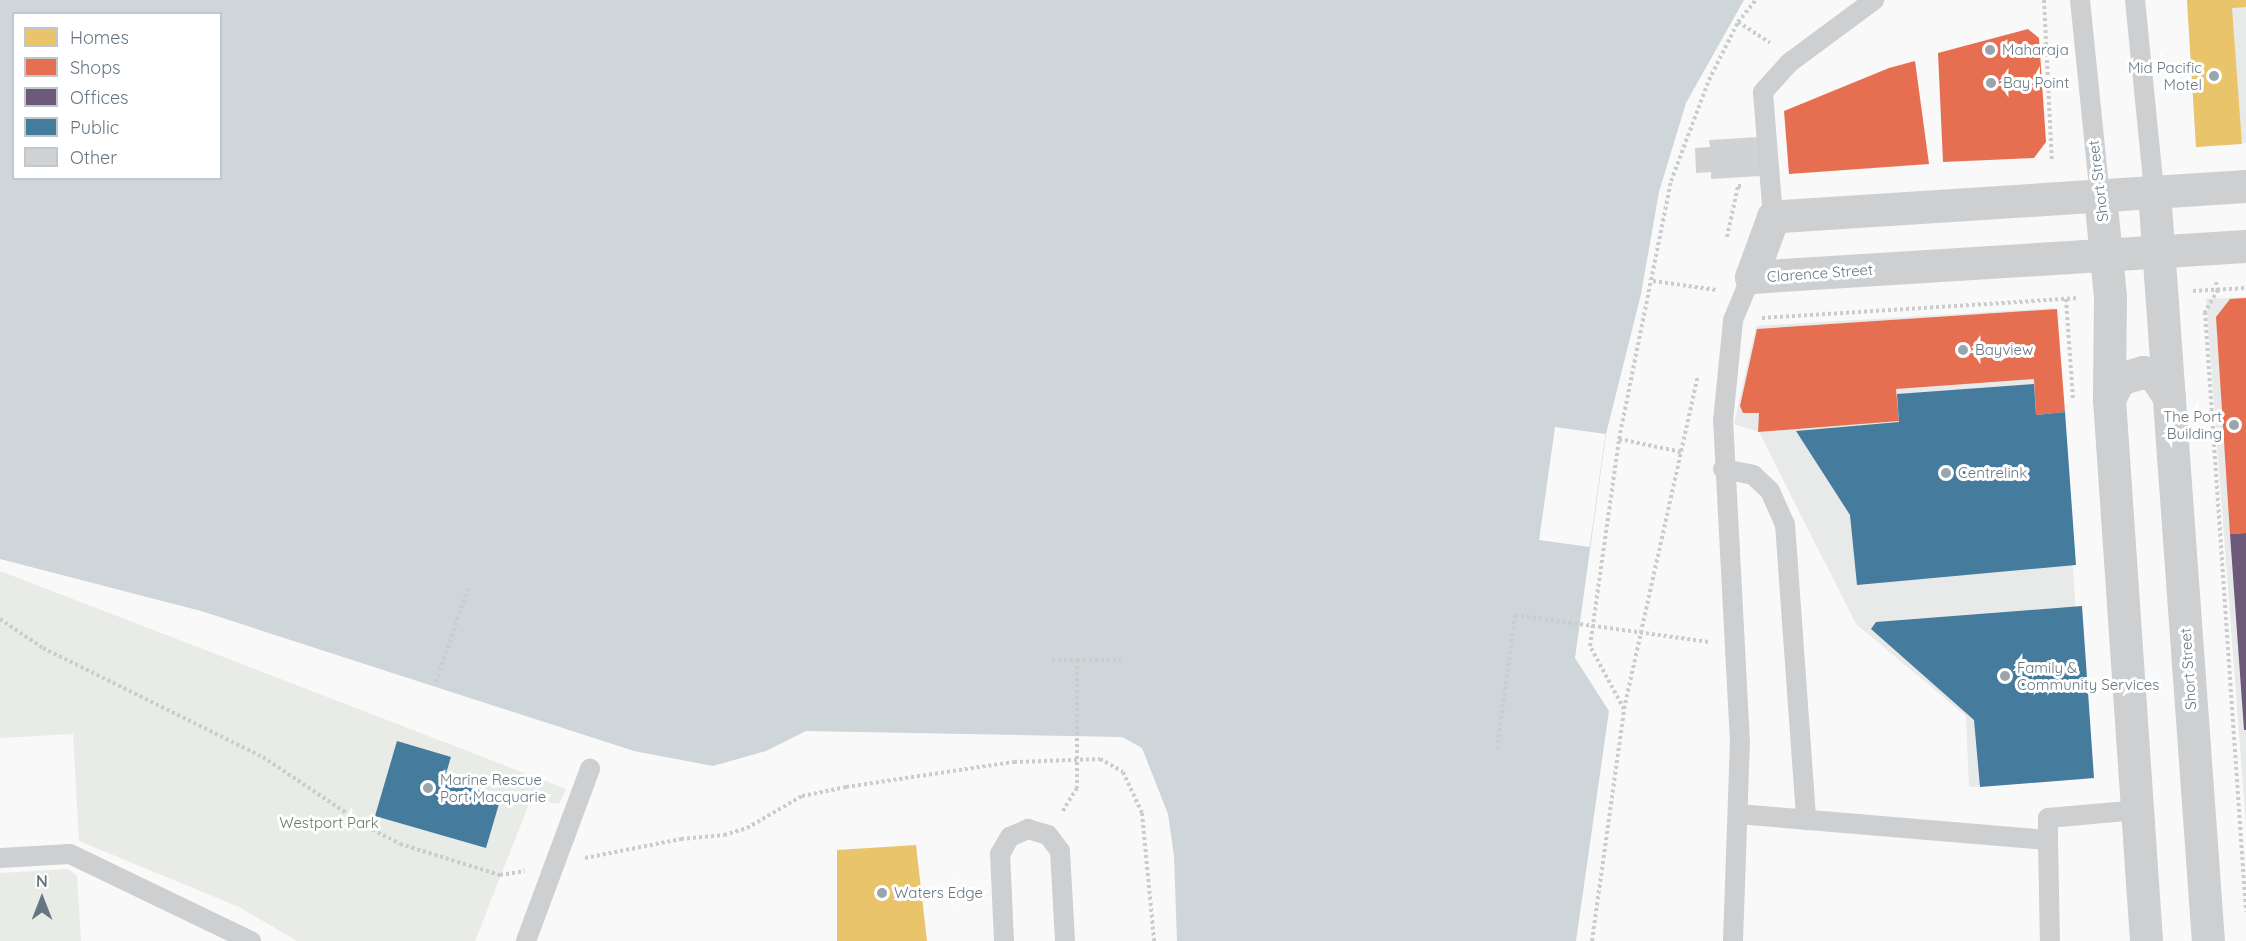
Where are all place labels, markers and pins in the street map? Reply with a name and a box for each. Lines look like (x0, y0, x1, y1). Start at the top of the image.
place label: Maharaja (2002, 41, 2069, 59)
marker: Maharaja (1983, 43, 1997, 57)
place label: Mid Pacific Motel (2128, 58, 2202, 93)
marker: Mid Pacific Motel (2207, 69, 2221, 83)
place label: Bay Point (2003, 74, 2069, 92)
marker: Bay Point (1984, 76, 1998, 90)
place label: Bayview (1975, 341, 2033, 359)
marker: Bayview (1956, 343, 1970, 357)
place label: The Port Building (2163, 407, 2222, 442)
marker: The Port Building (2227, 418, 2241, 432)
place label: Centrelink (1958, 464, 2027, 482)
marker: Centrelink (1939, 466, 1953, 480)
place label: Family & Community Services (2017, 658, 2159, 693)
marker: Family & Community Services (1998, 669, 2012, 683)
place label: Marine Rescue Port Macquarie (440, 770, 546, 805)
marker: Marine Rescue Port Macquarie (421, 781, 435, 795)
place label: Waters Edge (894, 884, 983, 902)
marker: Waters Edge (875, 886, 889, 900)

